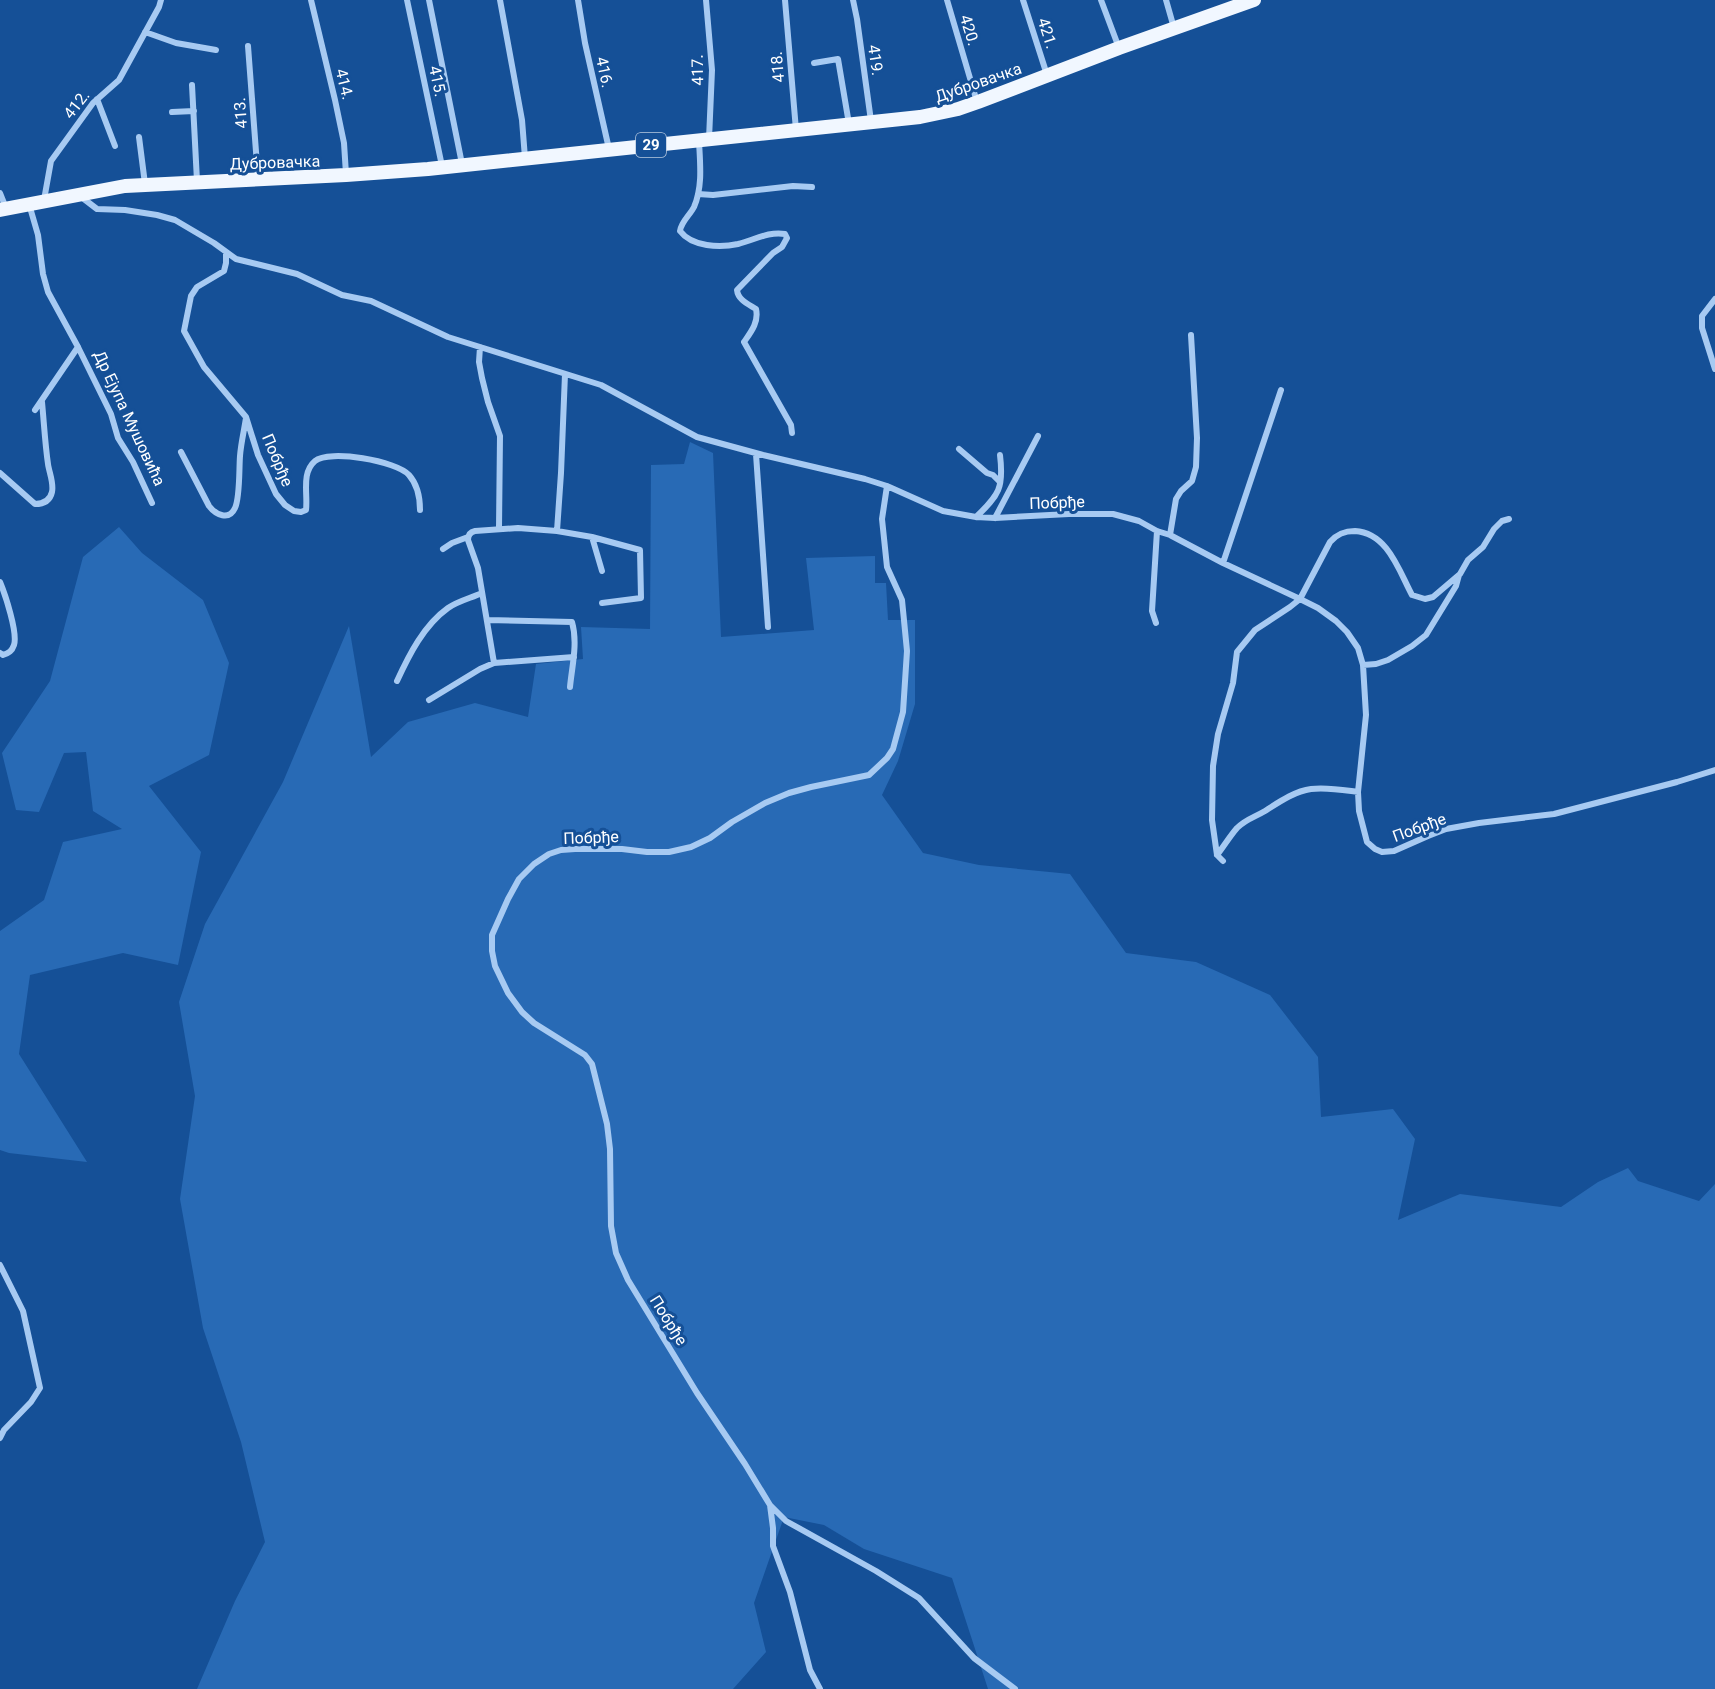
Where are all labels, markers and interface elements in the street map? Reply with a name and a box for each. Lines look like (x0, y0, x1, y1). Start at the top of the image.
street label: 420. (956, 12, 983, 48)
street label: 421. (1034, 15, 1061, 51)
street label: 419. (864, 43, 887, 77)
street label: 418. (767, 51, 788, 83)
street label: 417. (688, 54, 707, 86)
street label: 416. (592, 55, 617, 89)
street label: Дубровачка (932, 59, 1024, 106)
street label: 415. (425, 64, 450, 98)
street label: 414. (332, 67, 358, 102)
street label: 412. (59, 86, 93, 122)
street label: 413. (230, 97, 251, 129)
road number: 29 (636, 133, 666, 157)
street label: Дубровачка (230, 151, 320, 174)
street label: Др Ејупа Мушовића (90, 348, 169, 489)
street label: Побрђе (258, 431, 297, 489)
street label: Побрђе (1029, 492, 1085, 513)
street label: Побрђе (1390, 809, 1449, 846)
street label: Побрђе (563, 827, 619, 848)
street label: Побрђе (646, 1292, 691, 1349)

